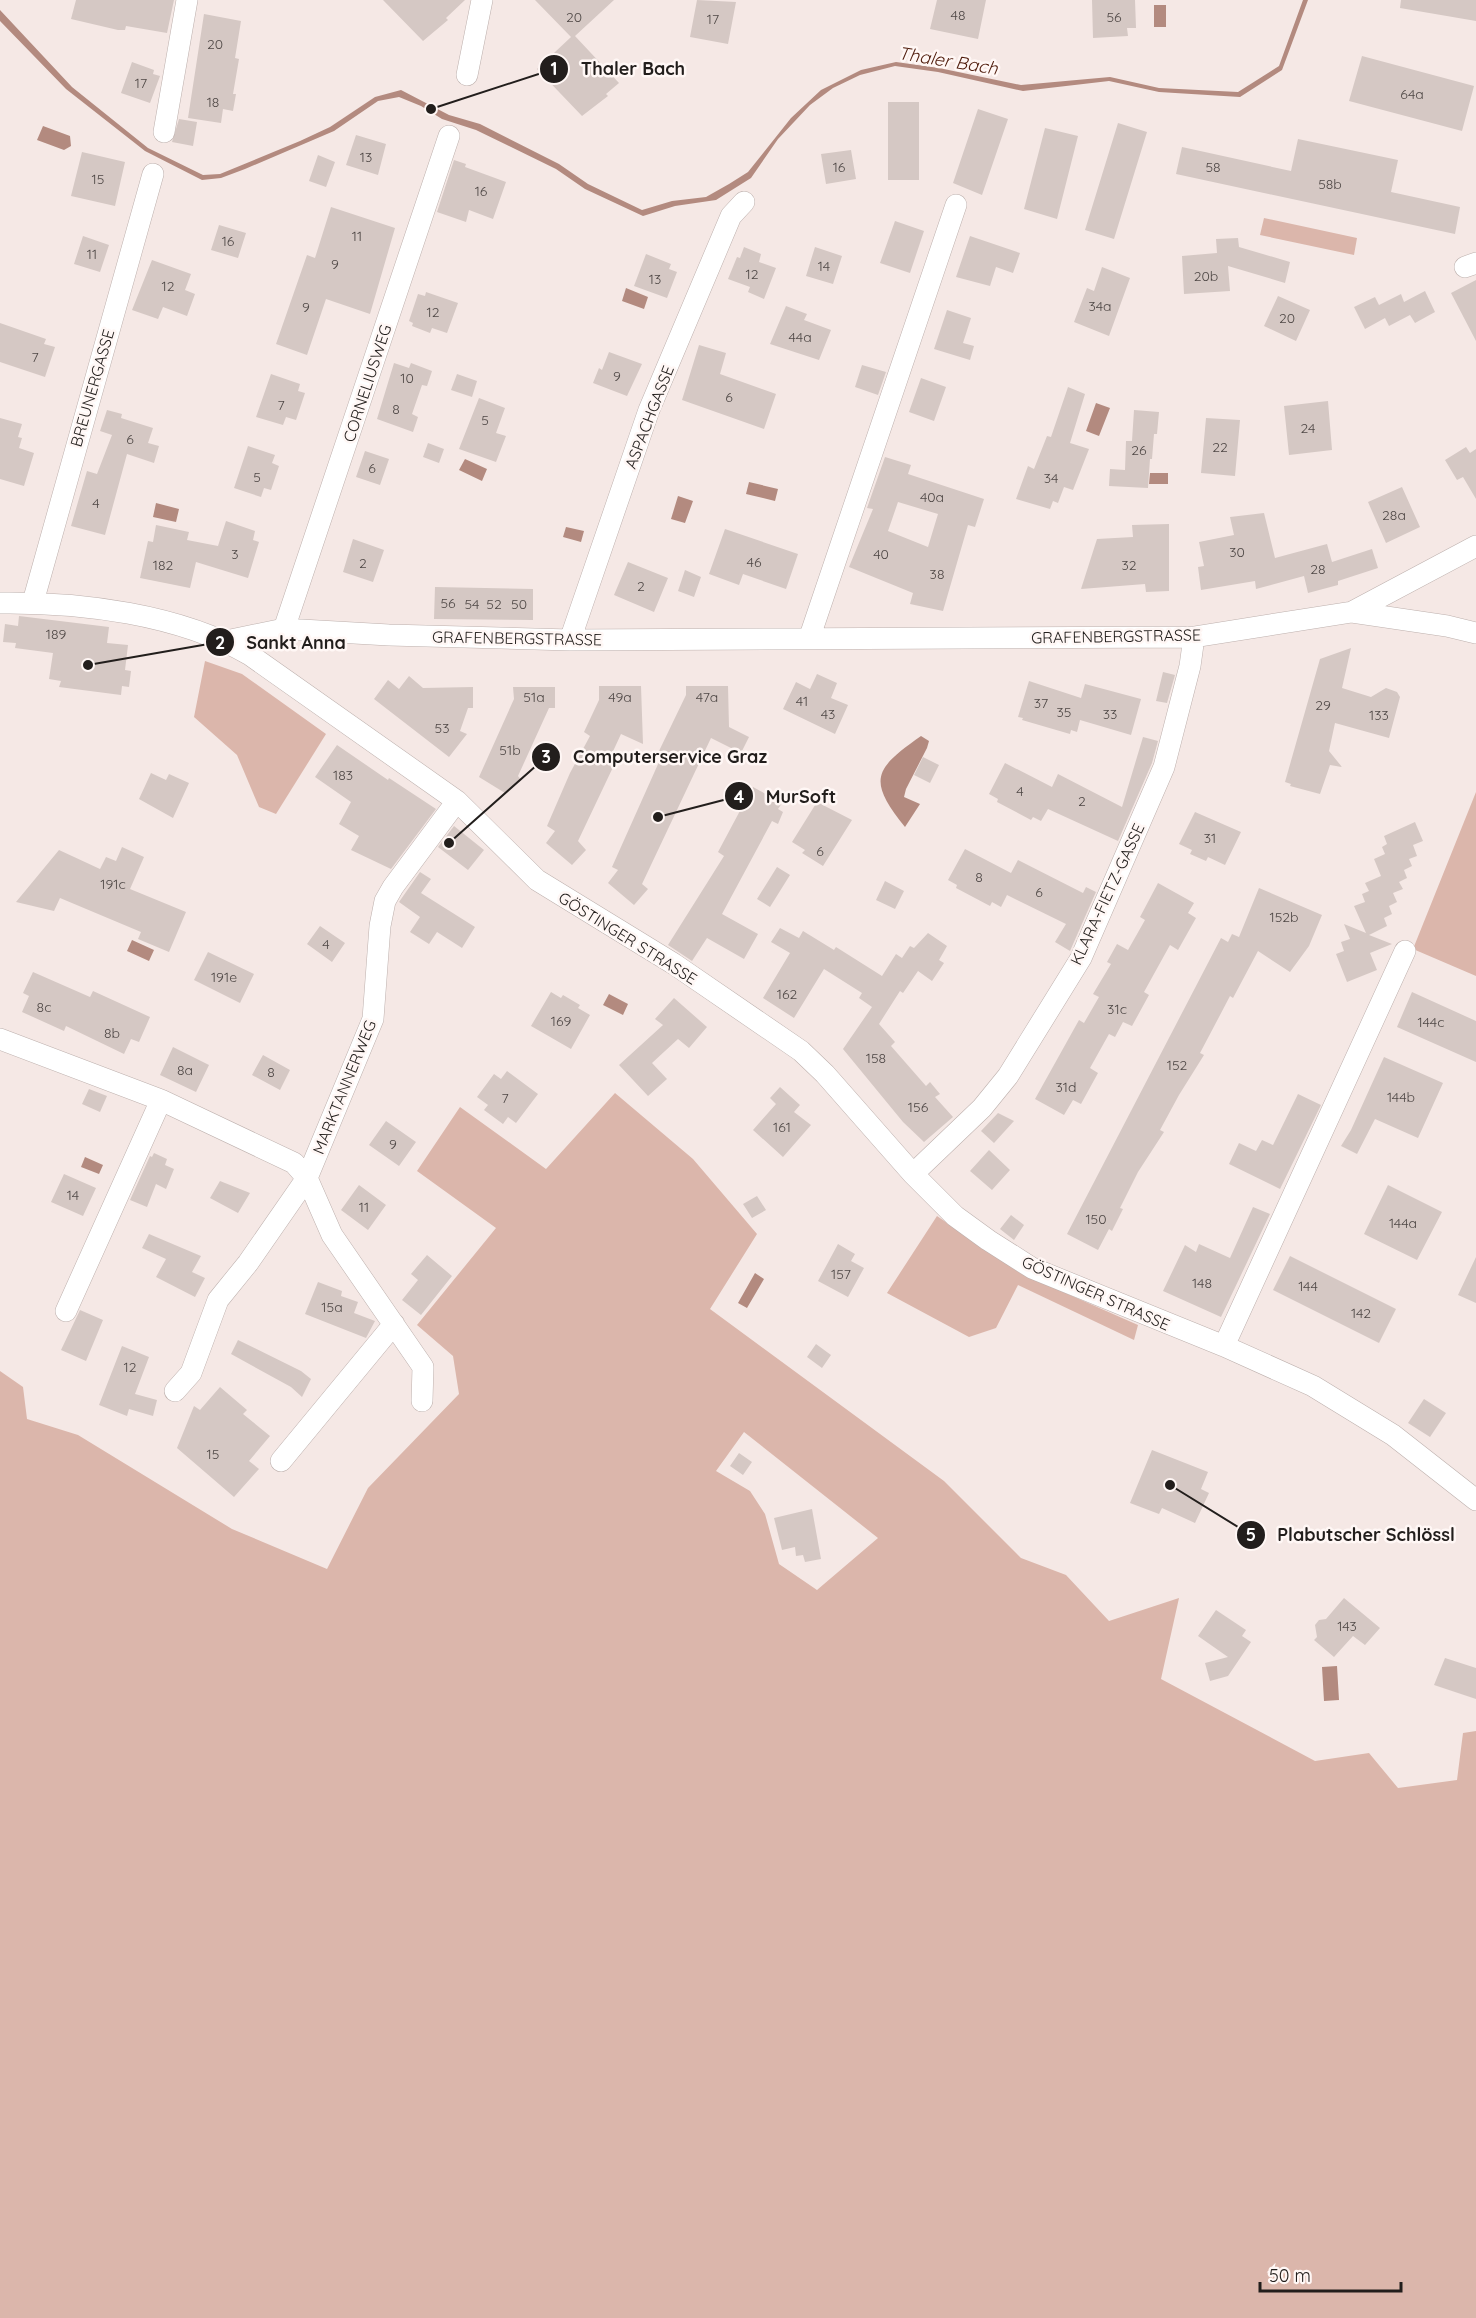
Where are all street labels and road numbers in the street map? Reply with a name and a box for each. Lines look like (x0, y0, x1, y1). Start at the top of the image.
street label: CORNELIUSWEG (339, 322, 395, 444)
street label: BREUNERGASSE (66, 327, 118, 449)
street label: ASPACHGASSE (620, 363, 678, 471)
street label: GRAFENBERGSTRASSE (1031, 625, 1201, 647)
street label: GRAFENBERGSTRASSE (432, 627, 602, 649)
street label: KLARA-FIETZ-GASSE (1065, 820, 1149, 968)
street label: GÖSTINGER STRASSE (555, 887, 701, 989)
street label: MARKTANNERWEG (308, 1017, 380, 1157)
street label: GÖSTINGER STRASSE (1019, 1251, 1173, 1335)

